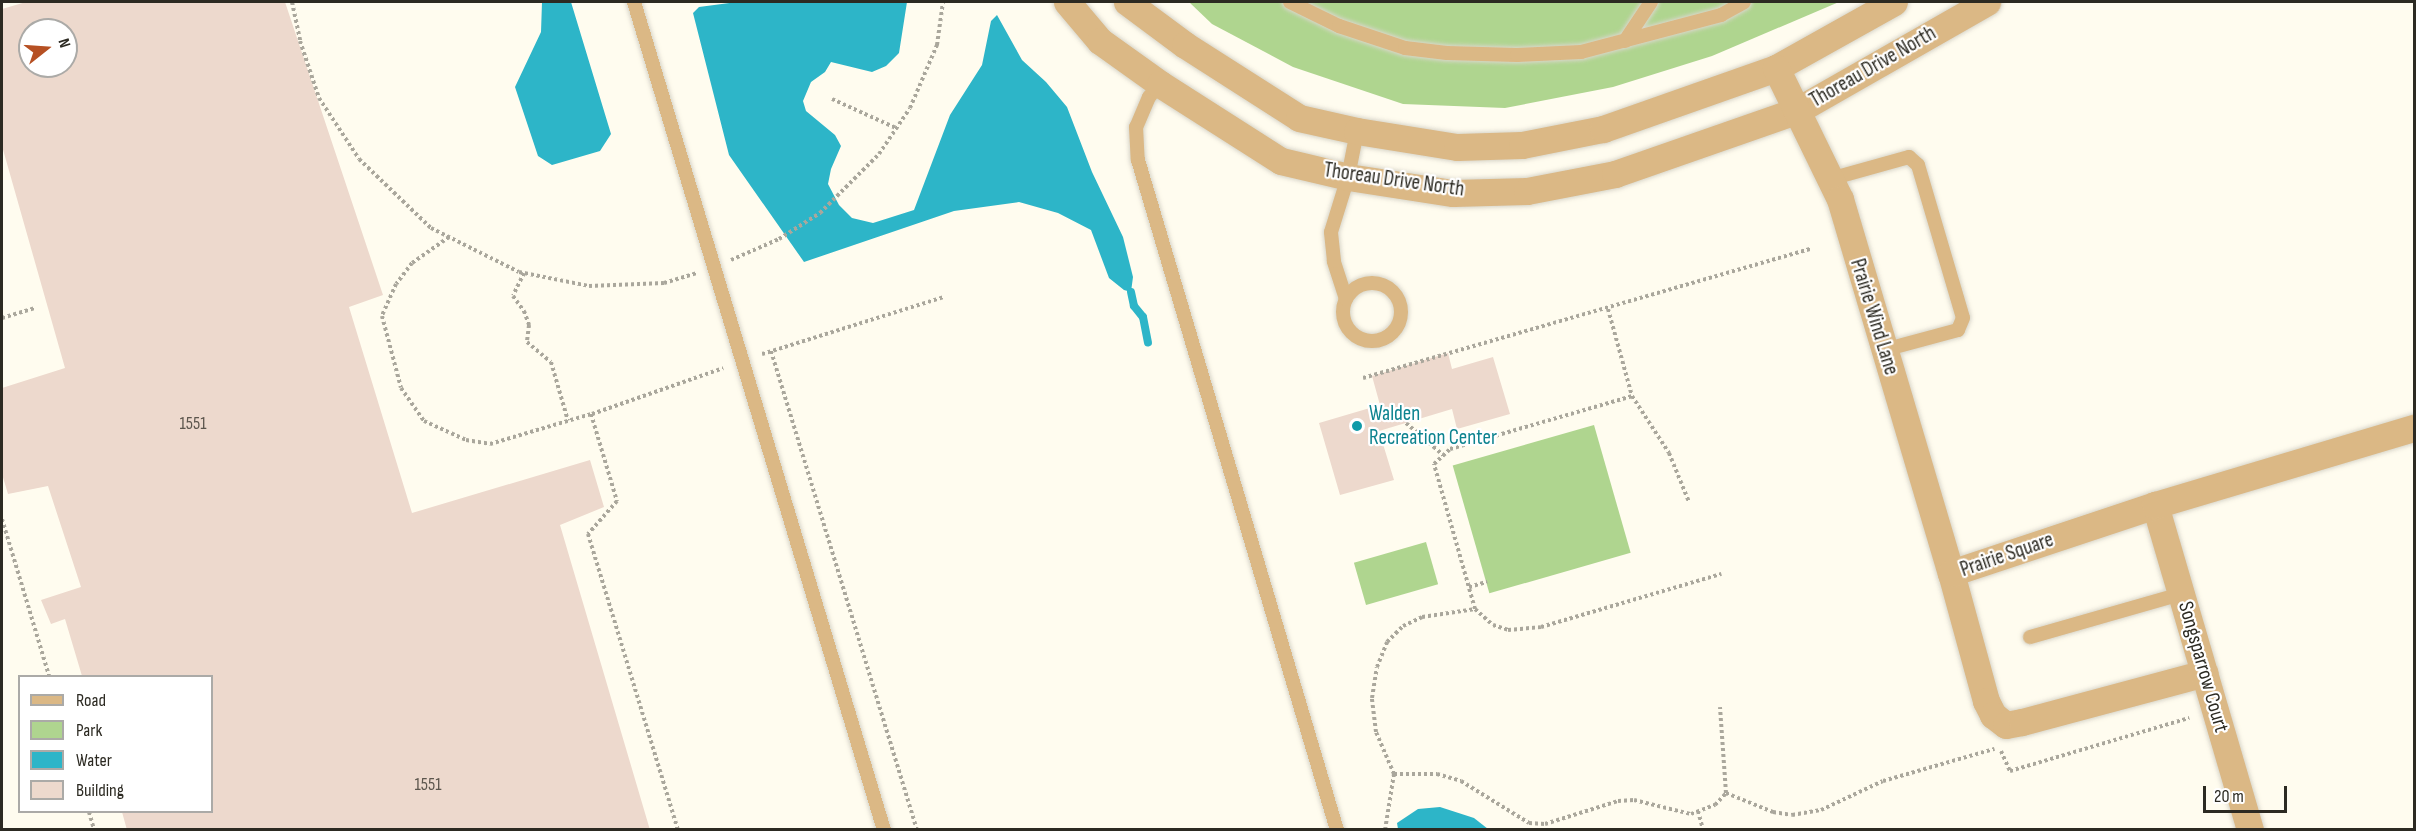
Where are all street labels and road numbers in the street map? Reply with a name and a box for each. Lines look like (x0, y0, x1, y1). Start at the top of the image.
street label: Thoreau Drive North (1805, 21, 1941, 113)
street label: Thoreau Drive North (1322, 158, 1466, 202)
street label: Prairie Wind Lane (1844, 256, 1904, 378)
street label: Prairie Square (1957, 527, 2057, 583)
street label: Songsparrow Court (2172, 599, 2234, 735)

